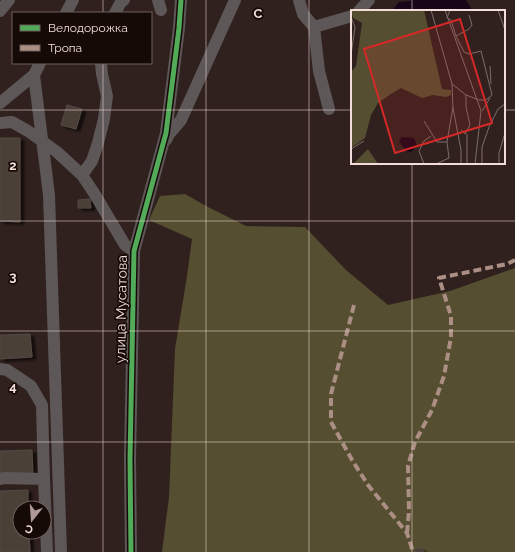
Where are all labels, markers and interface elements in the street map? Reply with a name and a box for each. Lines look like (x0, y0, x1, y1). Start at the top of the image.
text: C (254, 6, 263, 21)
inset map (351, 10, 505, 164)
legend (12, 12, 152, 64)
text: Велодорожка (48, 21, 128, 35)
text: Тропа (48, 41, 82, 55)
text: 2 (9, 158, 17, 173)
street label: улица Мусатова (112, 255, 130, 363)
text: 3 (9, 269, 17, 284)
text: 4 (9, 379, 17, 394)
north arrow (12, 500, 52, 540)
text: С (23, 522, 35, 536)

